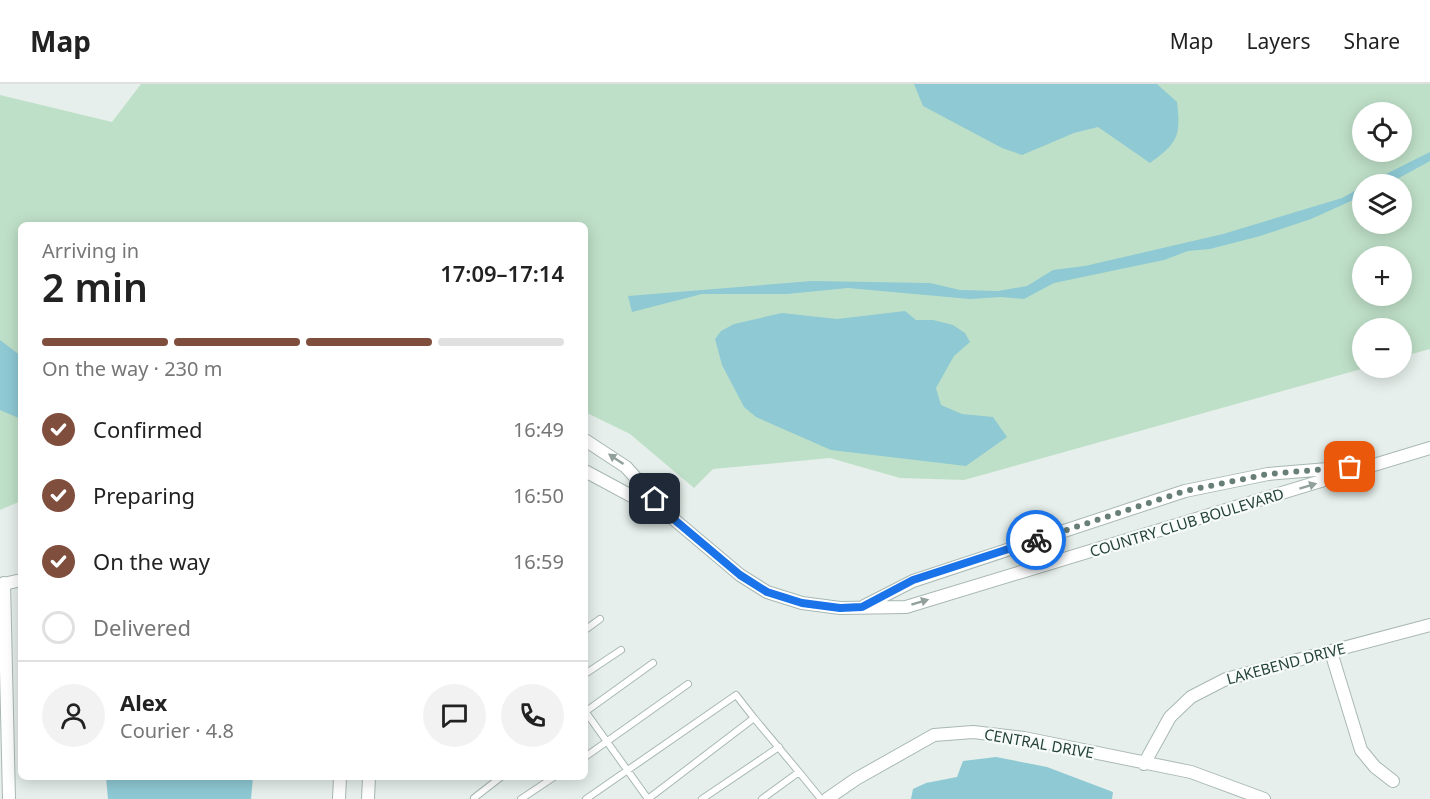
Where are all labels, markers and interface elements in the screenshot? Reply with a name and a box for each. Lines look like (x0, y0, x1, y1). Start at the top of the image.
text: Map (30, 22, 91, 60)
text: Map (1170, 27, 1214, 55)
text: Layers (1247, 27, 1311, 55)
text: Share (1344, 27, 1400, 55)
map controls (1352, 102, 1412, 378)
button: locate (1352, 102, 1412, 162)
button: layers (1352, 174, 1412, 234)
text: Arriving in (42, 237, 139, 264)
button: + (1352, 246, 1412, 306)
text: 17:09–17:14 (440, 258, 564, 288)
text: 2 min (42, 260, 148, 313)
button: − (1352, 318, 1412, 378)
text: On the way · 230 m (42, 355, 222, 382)
icon: check (42, 413, 75, 446)
text: Confirmed (93, 414, 203, 444)
text: 16:49 (513, 416, 564, 443)
pin (1324, 441, 1375, 492)
icon: bag (1333, 450, 1366, 483)
one-way arrow (608, 453, 624, 465)
pin (629, 473, 680, 524)
icon: check (42, 479, 75, 512)
text: Preparing (93, 480, 195, 510)
one-way arrow (1300, 481, 1318, 491)
text: 16:50 (513, 482, 564, 509)
icon: home (638, 482, 671, 515)
street label: COUNTRY CLUB BOULEVARD (1087, 483, 1286, 561)
courier (1006, 510, 1066, 570)
icon: bike (1020, 524, 1053, 557)
icon: check (42, 545, 75, 578)
text: On the way (93, 546, 210, 576)
text: 16:59 (513, 548, 564, 575)
one-way arrow (911, 597, 929, 606)
text: Delivered (93, 612, 191, 642)
street label: LAKEBEND DRIVE (1224, 638, 1347, 688)
button: person (42, 684, 105, 747)
button: chat (423, 684, 486, 747)
button: phone (501, 684, 564, 747)
text: Alex (120, 687, 167, 717)
text: Courier · 4.8 (120, 717, 234, 744)
street label: CENTRAL DRIVE (983, 724, 1096, 762)

